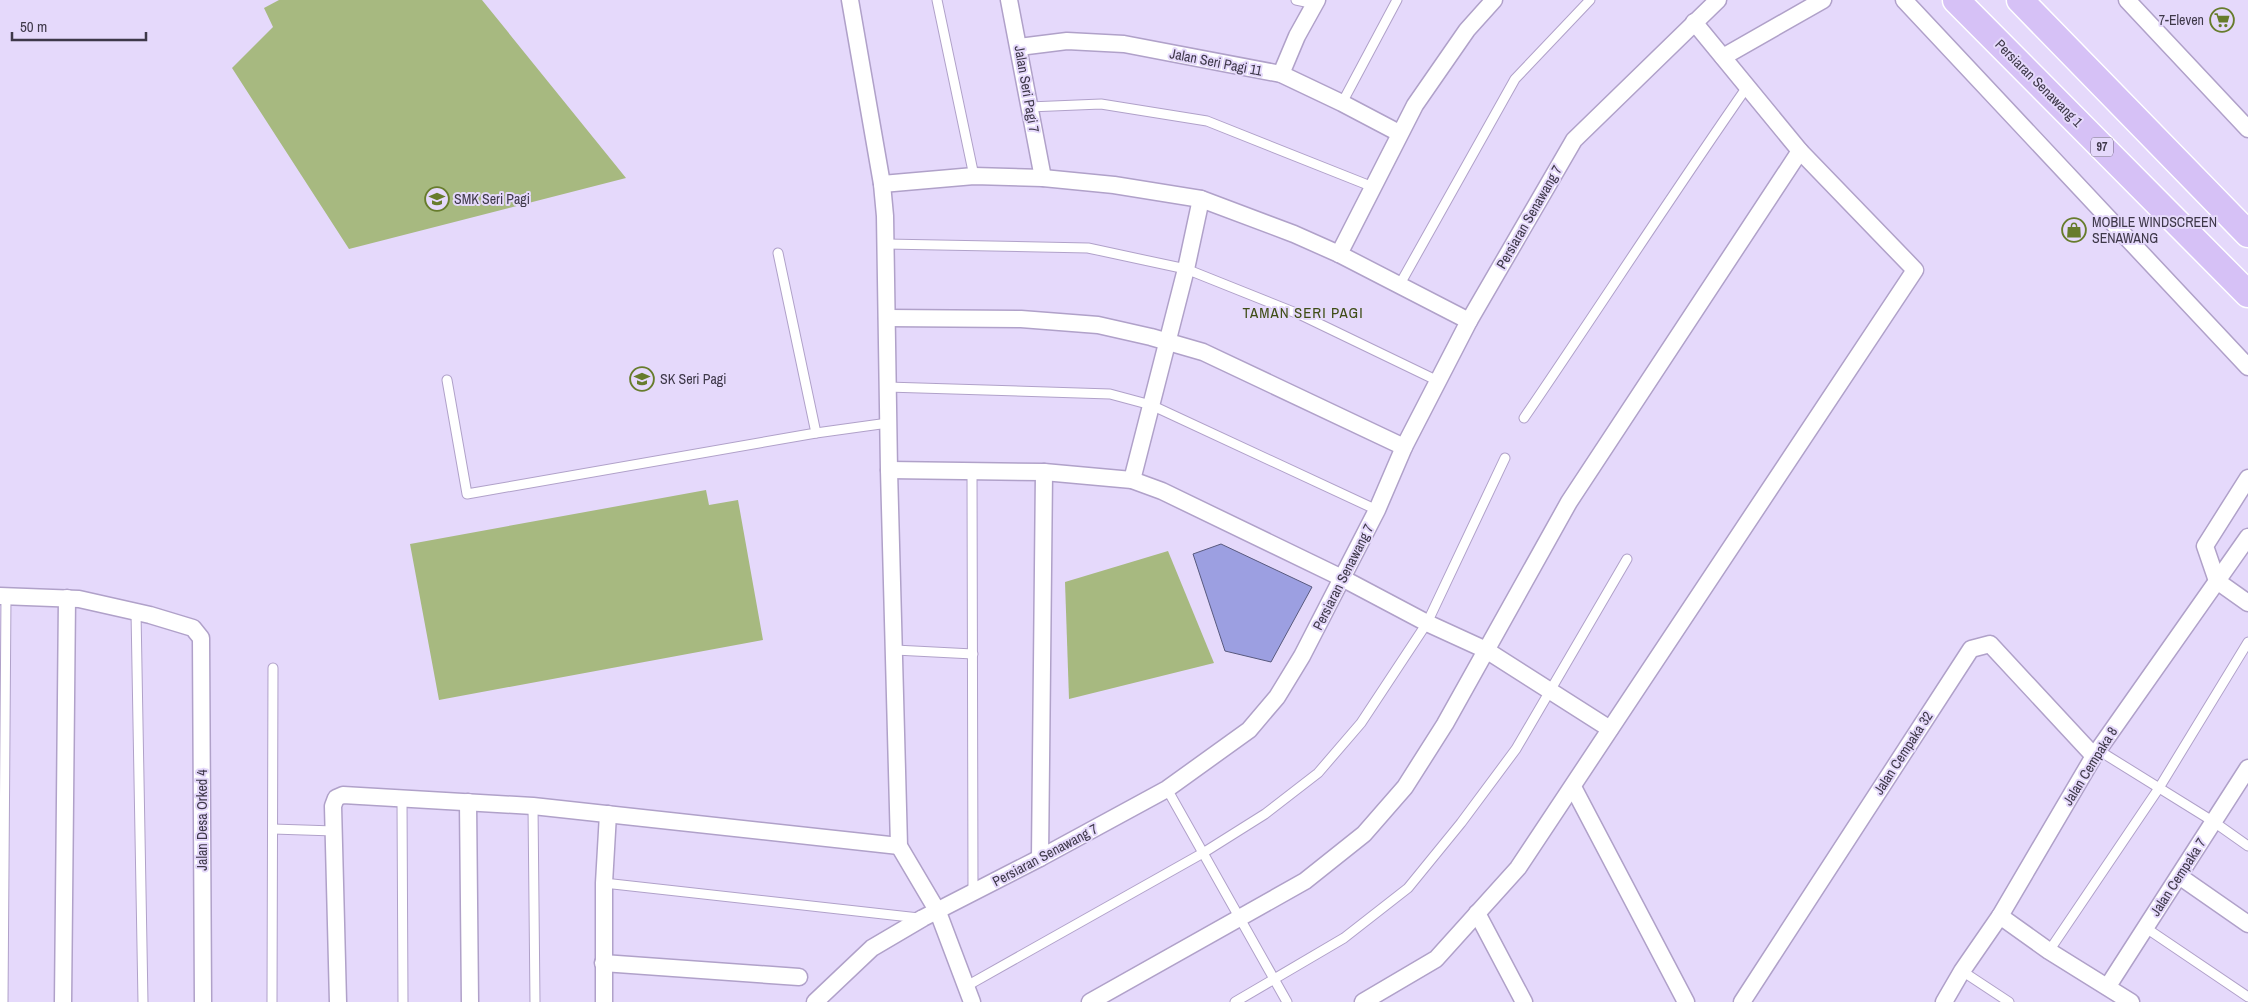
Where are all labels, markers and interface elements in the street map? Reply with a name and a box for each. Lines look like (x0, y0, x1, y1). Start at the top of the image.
supermarket icon: 7-Eleven (2209, 7, 2235, 33)
scale bar (12, 10, 146, 42)
place label: 7-Eleven (2159, 11, 2204, 29)
text: 50 m (20, 16, 47, 37)
street label: Persiaran Senawang 1 (1991, 35, 2087, 131)
street label: Jalan Seri Pagi 7 (1010, 44, 1044, 134)
street label: Jalan Seri Pagi 11 (1168, 44, 1264, 80)
road number: 97 (2091, 138, 2113, 156)
street label: Persiaran Senawang 7 (1492, 162, 1566, 272)
school or university icon: SMK Seri Pagi (424, 186, 450, 212)
place label: SMK Seri Pagi (454, 190, 530, 208)
place label: MOBILE WINDSCREEN SENAWANG (2092, 213, 2217, 247)
shop icon: MOBILE WINDSCREEN SENAWANG (2061, 217, 2087, 243)
district label: TAMAN SERI PAGI (1242, 302, 1364, 323)
school or university icon: SK Seri Pagi (629, 366, 655, 392)
place label: SK Seri Pagi (660, 370, 726, 388)
street label: Persiaran Senawang 7 (1308, 521, 1378, 633)
street label: Jalan Cempaka 32 (1869, 708, 1937, 798)
street label: Jalan Cempaka 8 (2059, 723, 2121, 809)
street label: Jalan Desa Orked 4 (193, 769, 211, 871)
street label: Persiaran Senawang 7 (989, 820, 1101, 890)
street label: Jalan Cempaka 7 (2146, 835, 2210, 919)

